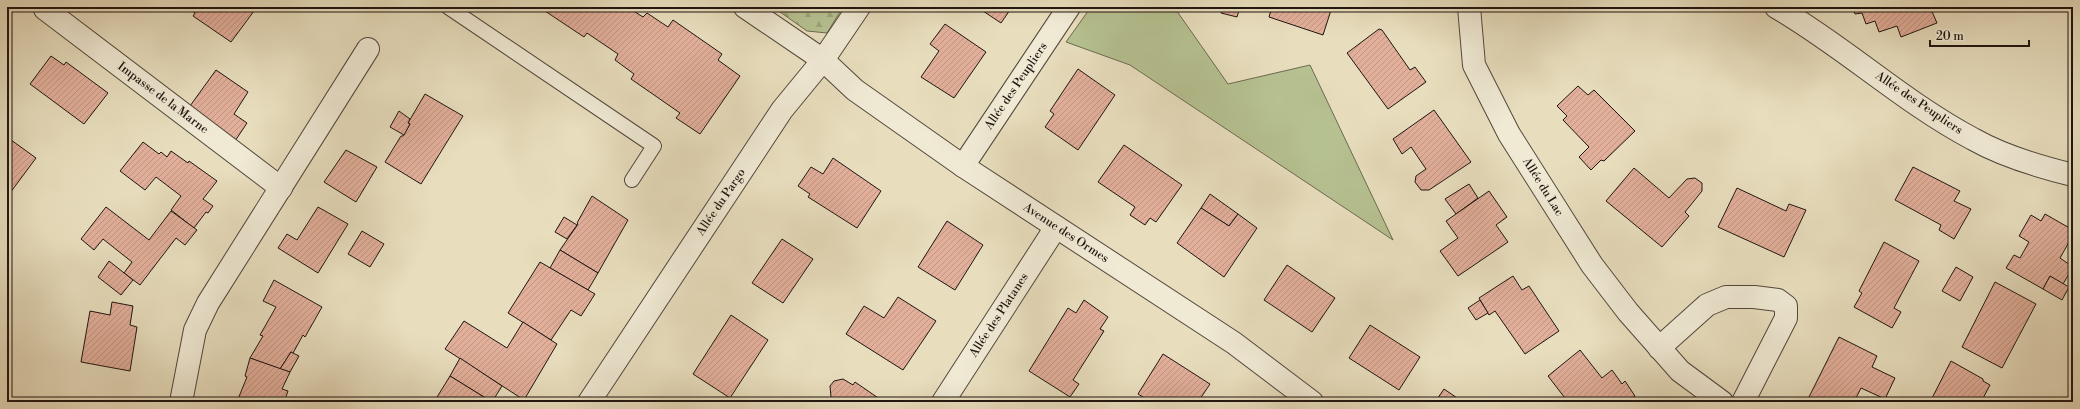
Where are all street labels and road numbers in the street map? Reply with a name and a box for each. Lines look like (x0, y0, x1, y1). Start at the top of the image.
street label: Allée des Peupliers (981, 40, 1051, 133)
street label: Impasse de la Marne (115, 59, 211, 137)
street label: Allée des Peupliers (1872, 68, 1965, 138)
street label: Allée du Lac (1519, 154, 1567, 219)
street label: Allée du Pargo (692, 165, 749, 239)
street label: Avenue des Ormes (1019, 199, 1112, 266)
street label: Allée des Platanes (966, 270, 1032, 361)

